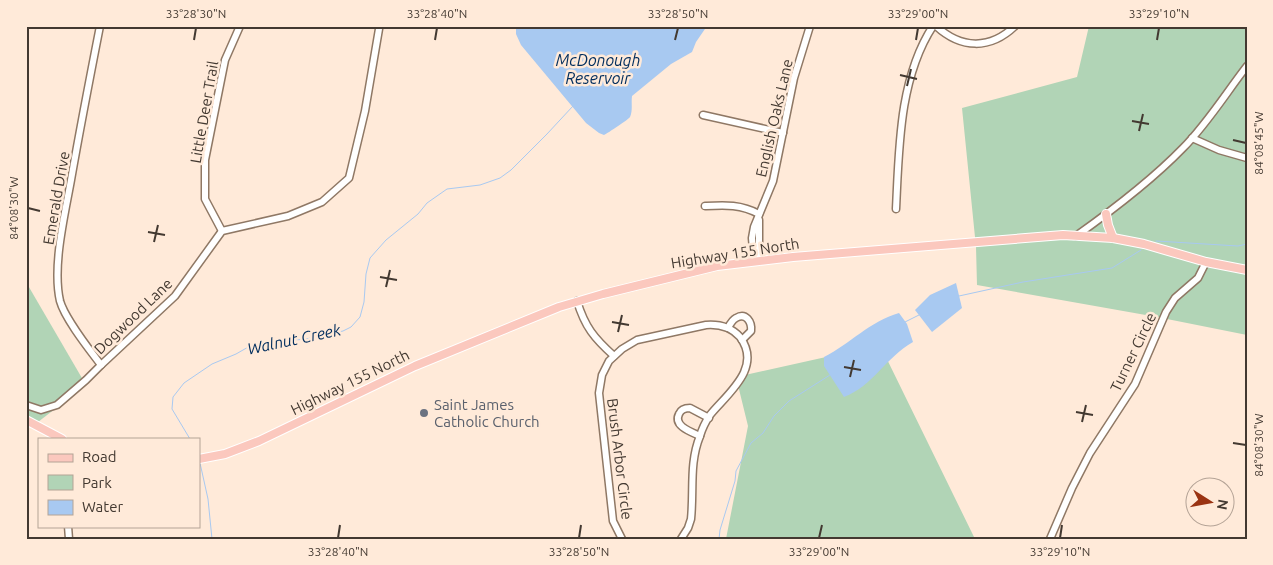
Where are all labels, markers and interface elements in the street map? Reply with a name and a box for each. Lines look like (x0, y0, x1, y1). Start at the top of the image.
text: 33°28'30"N (166, 7, 226, 20)
text: 33°28'40"N (407, 7, 467, 20)
text: 33°28'50"N (648, 7, 708, 20)
text: 33°29'00"N (888, 7, 948, 20)
text: 33°29'10"N (1129, 7, 1189, 20)
water label: McDonough Reservoir (556, 51, 640, 87)
street label: English Oaks Lane (752, 57, 796, 179)
street label: Little Deer Trail (187, 59, 221, 165)
text: 84°08'45"W (1252, 111, 1265, 175)
street label: Emerald Drive (39, 150, 73, 246)
text: 84°08'30"W (7, 176, 20, 240)
street label: Highway 155 North (670, 234, 800, 272)
street label: Dogwood Lane (91, 275, 175, 357)
street label: Turner Circle (1107, 310, 1159, 394)
water label: Walnut Creek (246, 320, 343, 358)
street label: Highway 155 North (288, 346, 412, 418)
place label: Saint James Catholic Church (434, 396, 540, 430)
street label: Brush Arbor Circle (604, 397, 636, 521)
marker: Saint James Catholic Church (418, 407, 430, 419)
text: 84°08'30"W (1252, 413, 1265, 477)
legend (38, 438, 200, 528)
text: Road (82, 448, 117, 465)
text: Park (82, 474, 112, 491)
north arrow (1186, 478, 1236, 528)
text: Water (82, 498, 123, 515)
text: N (1214, 498, 1232, 511)
text: 33°28'40"N (308, 545, 368, 558)
text: 33°28'50"N (549, 545, 609, 558)
text: 33°29'00"N (789, 545, 849, 558)
text: 33°29'10"N (1030, 545, 1090, 558)

